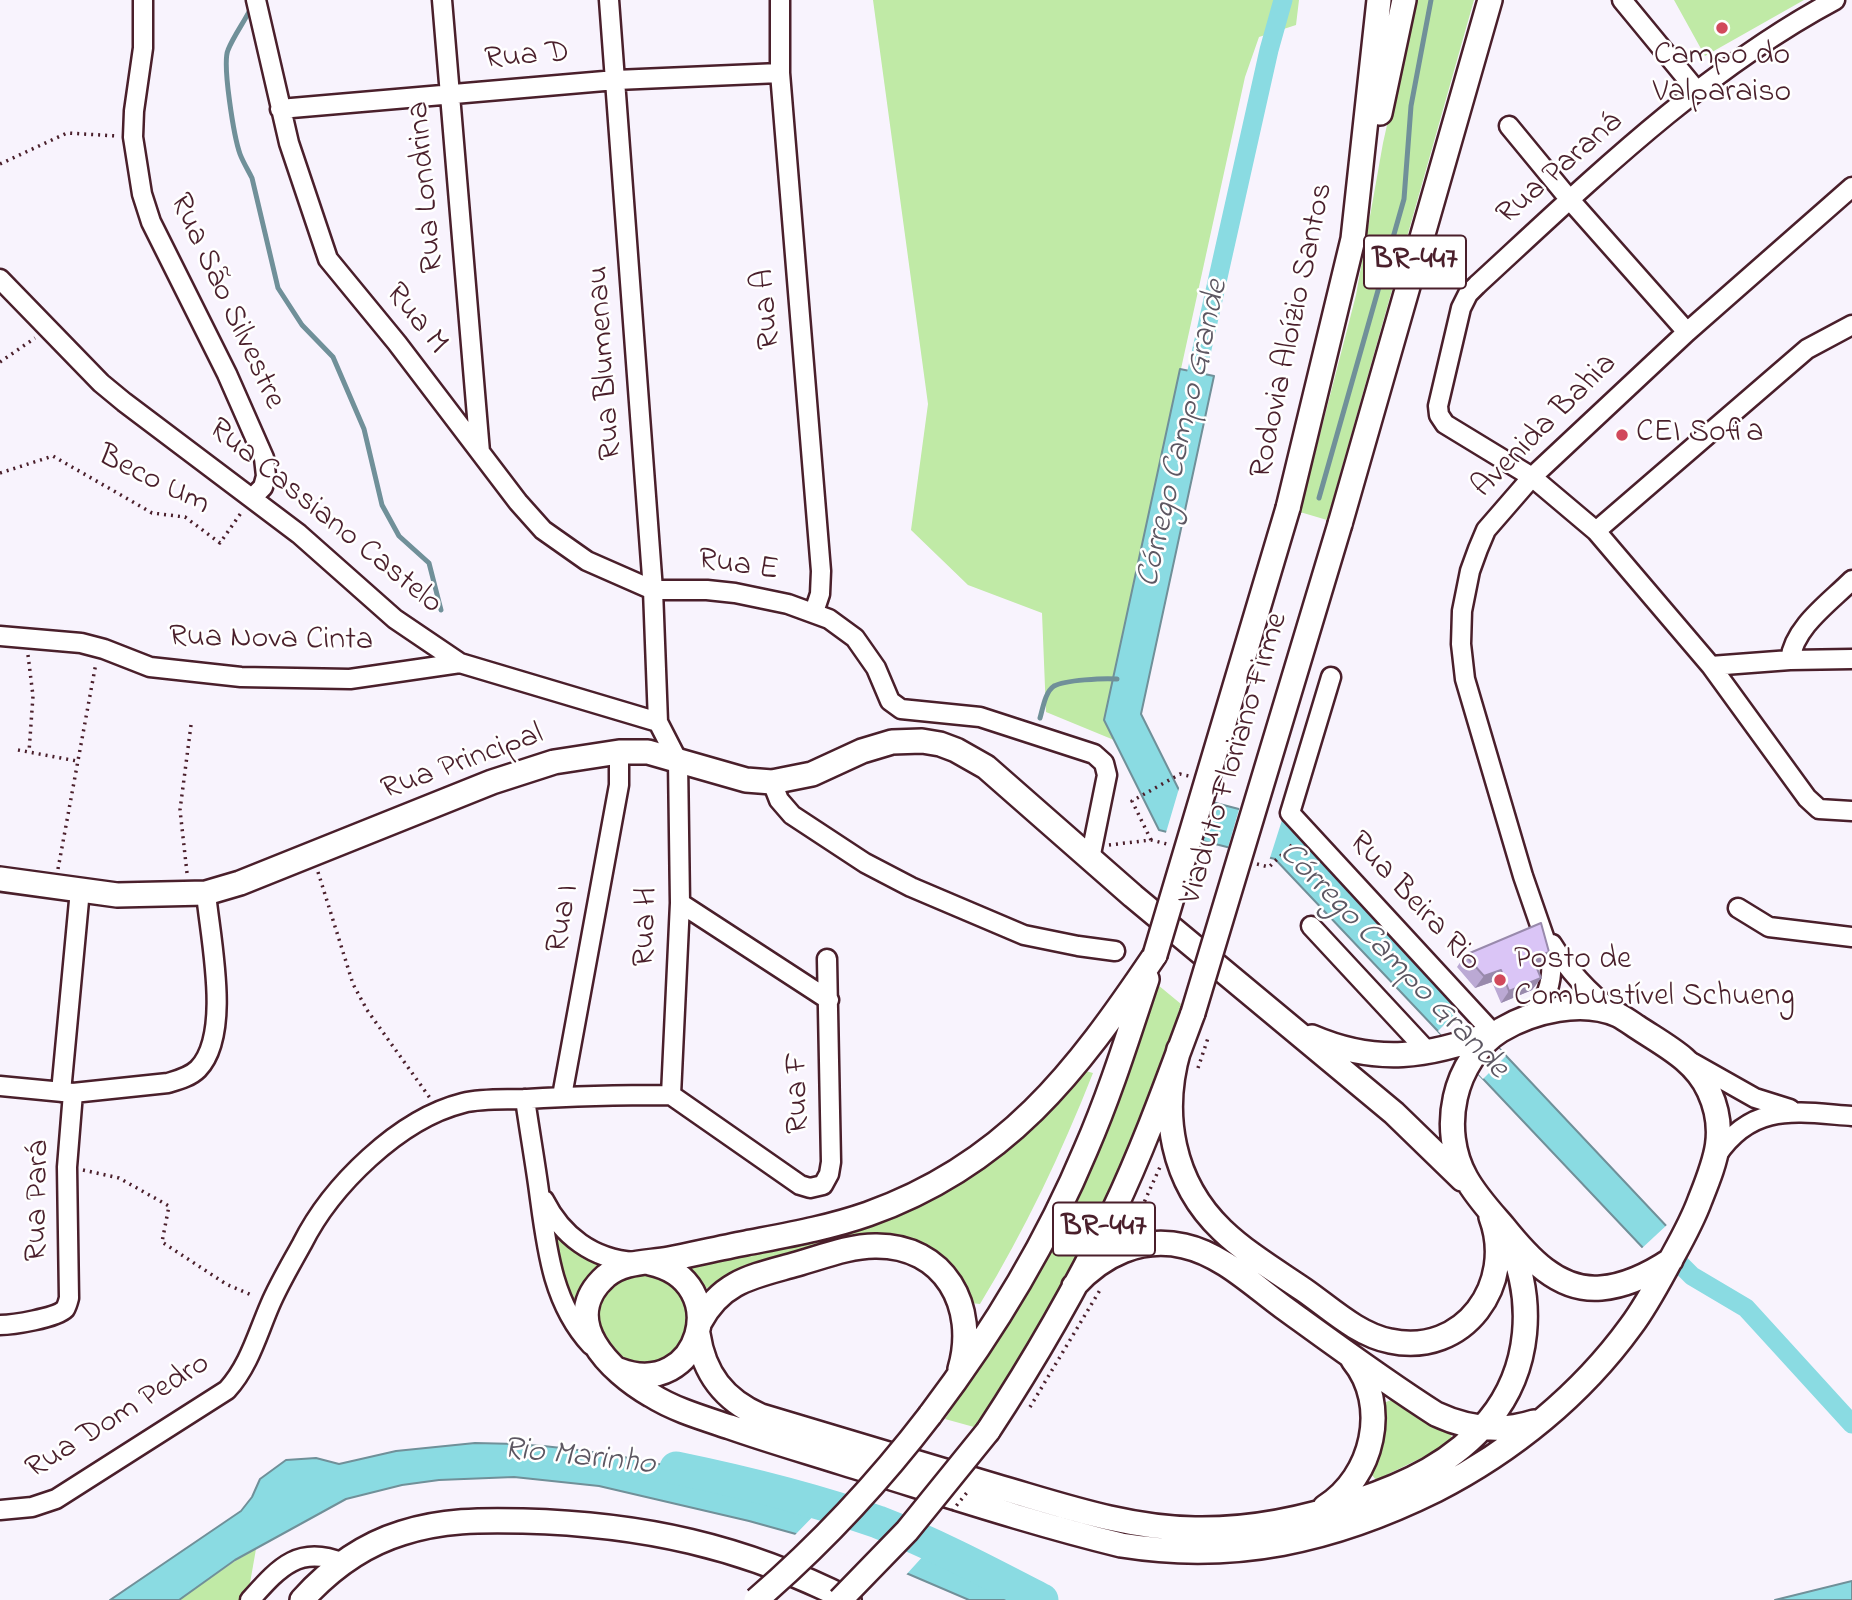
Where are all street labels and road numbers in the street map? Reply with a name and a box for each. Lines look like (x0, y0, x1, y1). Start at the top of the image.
street label: Rua D (483, 35, 571, 81)
street label: Rua Londrina (401, 100, 455, 274)
street label: Rua Paraná (1490, 105, 1632, 235)
street label: Rodovia Aloízio Santos (1244, 180, 1344, 482)
street label: Rua São Silvestre (158, 188, 292, 416)
road number: BR-447 (1364, 236, 1466, 288)
street label: Rua Blumenau (581, 264, 633, 462)
street label: Rua A (746, 267, 792, 351)
street label: Rua M (375, 277, 455, 363)
street label: Avenida Bahia (1466, 347, 1626, 507)
street label: Rua Cassiano Castelo (199, 412, 449, 624)
street label: Beco Um (91, 438, 215, 526)
street label: Rua E (695, 542, 781, 592)
street label: Viaduto Floriano Firme (1173, 609, 1299, 909)
street label: Rua Nova Cinta (169, 620, 373, 662)
street label: Rua Principal (377, 717, 549, 811)
street label: Rua Beira Rio (1338, 825, 1488, 981)
street label: Rua I (540, 882, 590, 956)
street label: Rua H (627, 886, 669, 968)
street label: Rua F (780, 1052, 820, 1134)
street label: Rua Pará (20, 1140, 60, 1262)
road number: BR-447 (1053, 1203, 1155, 1256)
street label: Rua Dom Pedro (20, 1346, 218, 1490)

